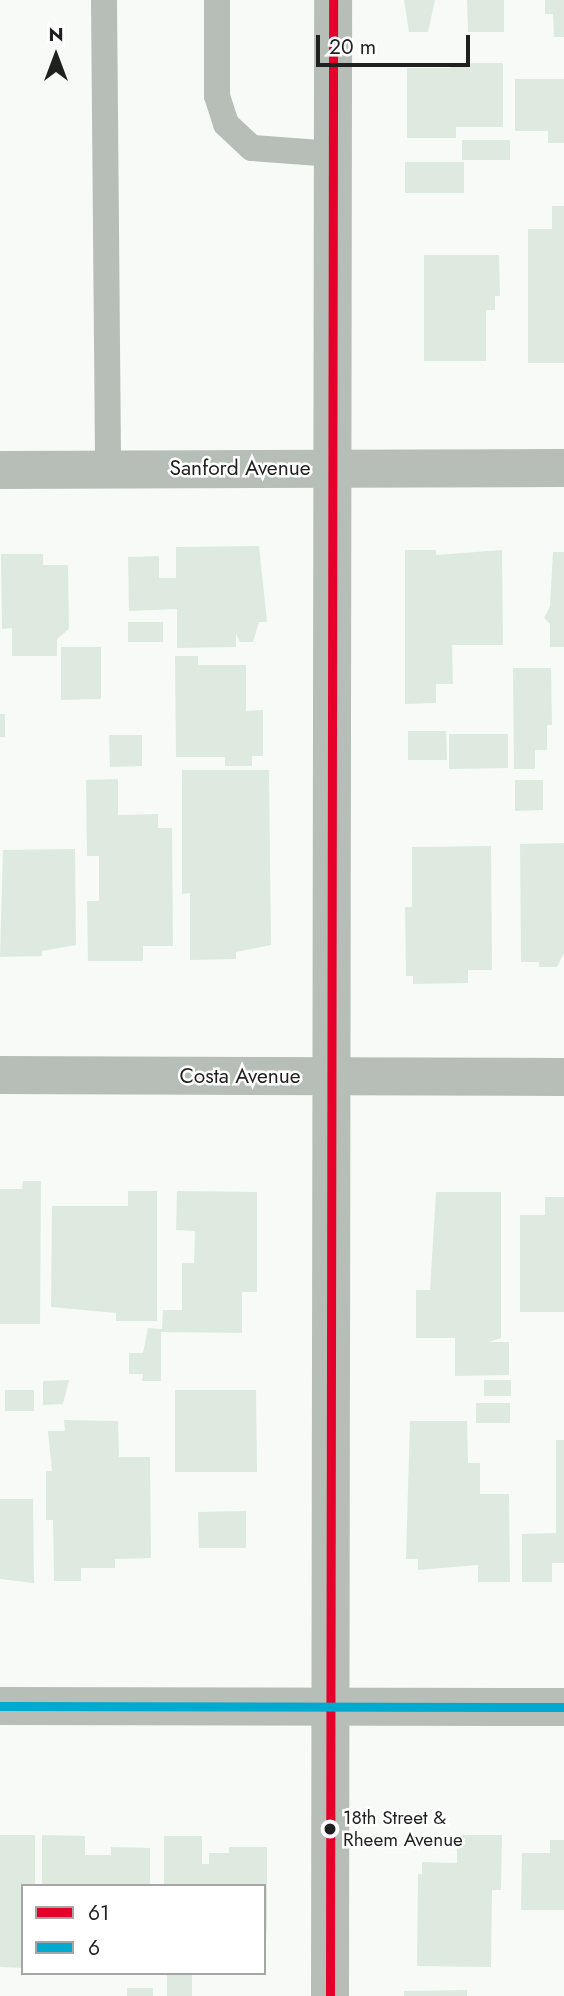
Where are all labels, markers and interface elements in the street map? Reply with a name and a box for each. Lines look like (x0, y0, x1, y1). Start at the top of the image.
north arrow (21, 21, 91, 91)
text: N (48, 21, 64, 48)
scale bar (319, 21, 473, 65)
text: 20 m (329, 32, 376, 62)
street label: Sanford Avenue (170, 455, 310, 481)
street label: Costa Avenue (179, 1063, 301, 1089)
place label: 18th Street & Rheem Avenue (343, 1807, 463, 1851)
marker: 18th Street & Rheem Avenue (323, 1822, 337, 1836)
legend (21, 1884, 266, 1975)
text: 61 (88, 1898, 110, 1928)
text: 6 (88, 1933, 100, 1963)

